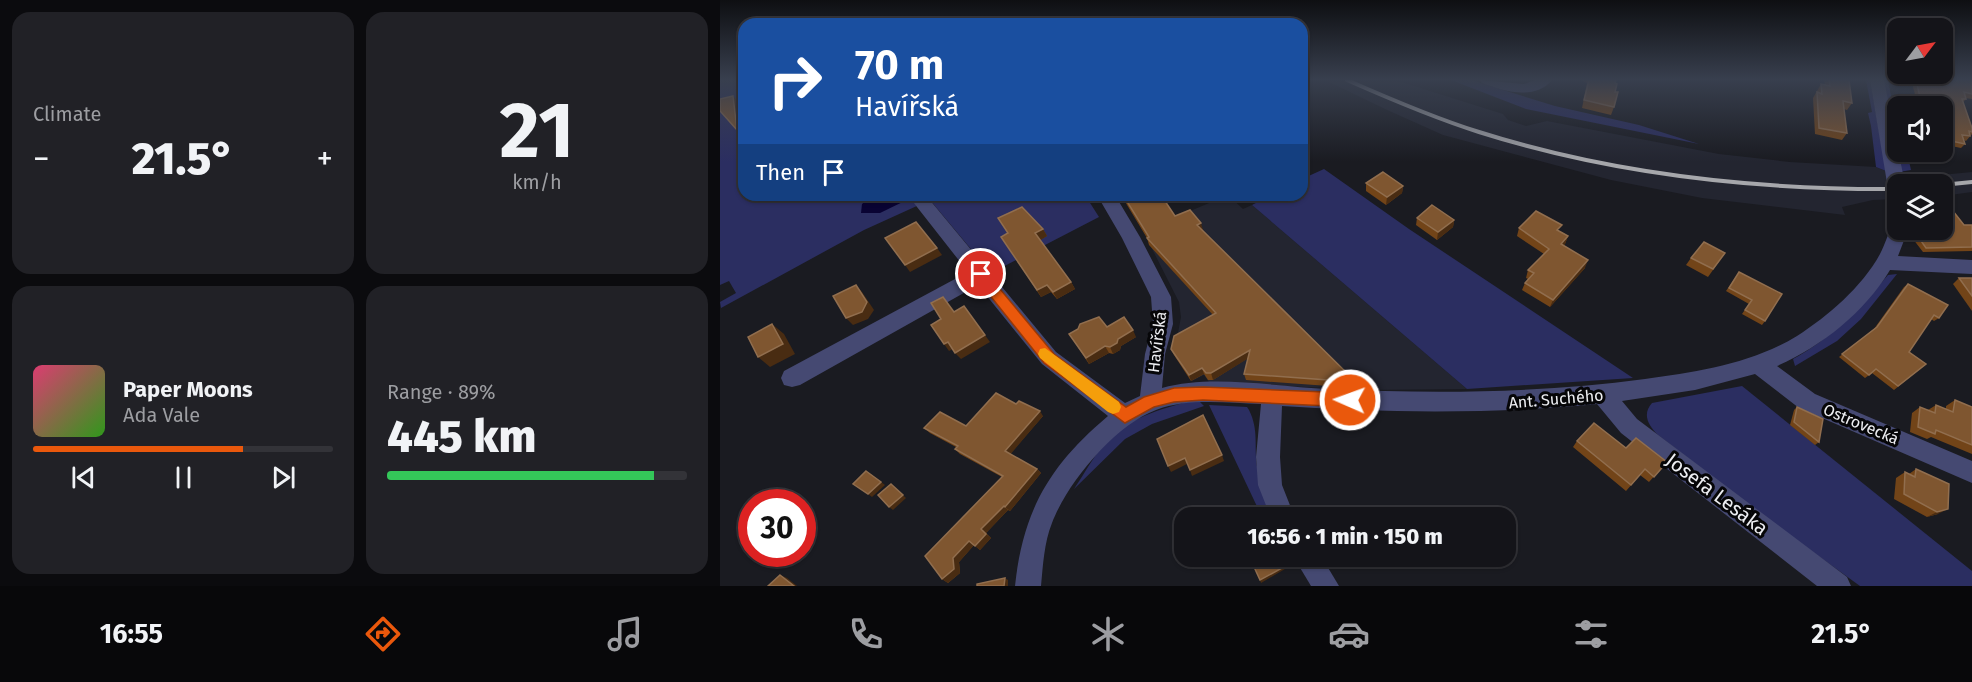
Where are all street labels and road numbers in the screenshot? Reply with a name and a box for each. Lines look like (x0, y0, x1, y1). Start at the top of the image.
street label: Havířská (1144, 310, 1170, 374)
street label: Ant. Suchého (1508, 385, 1604, 413)
street label: Ostrovecká (1820, 400, 1902, 448)
street label: Josefa Lesáka (1661, 448, 1773, 540)

